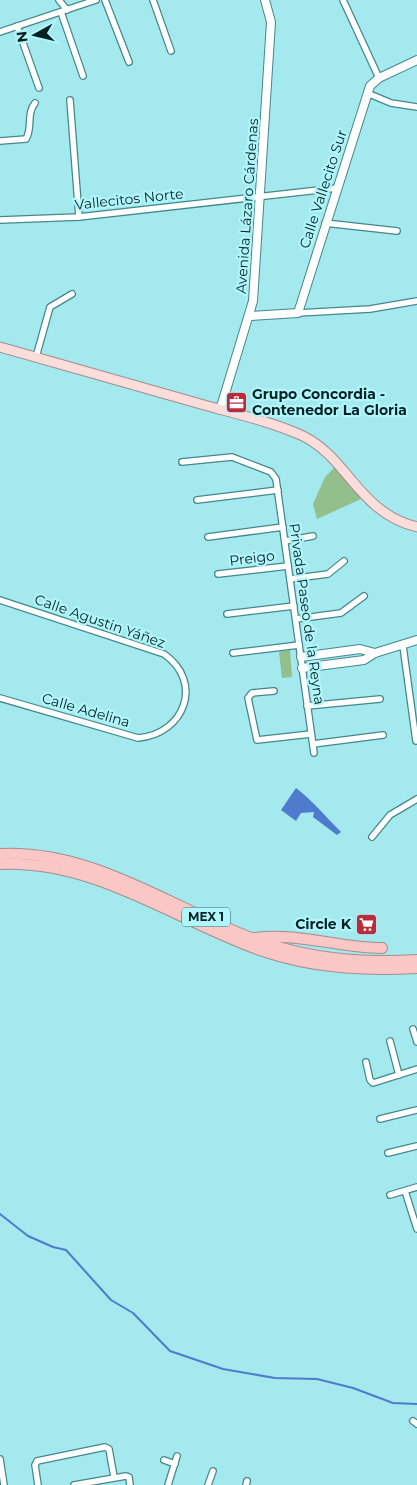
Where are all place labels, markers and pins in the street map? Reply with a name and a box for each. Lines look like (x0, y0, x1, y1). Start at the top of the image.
place label: Grupo Concordia - Contenedor La Gloria (252, 385, 407, 419)
office icon: Grupo Concordia - Contenedor La Gloria (224, 390, 248, 414)
supermarket icon: Circle K (355, 912, 379, 936)
place label: Circle K (295, 915, 352, 933)

